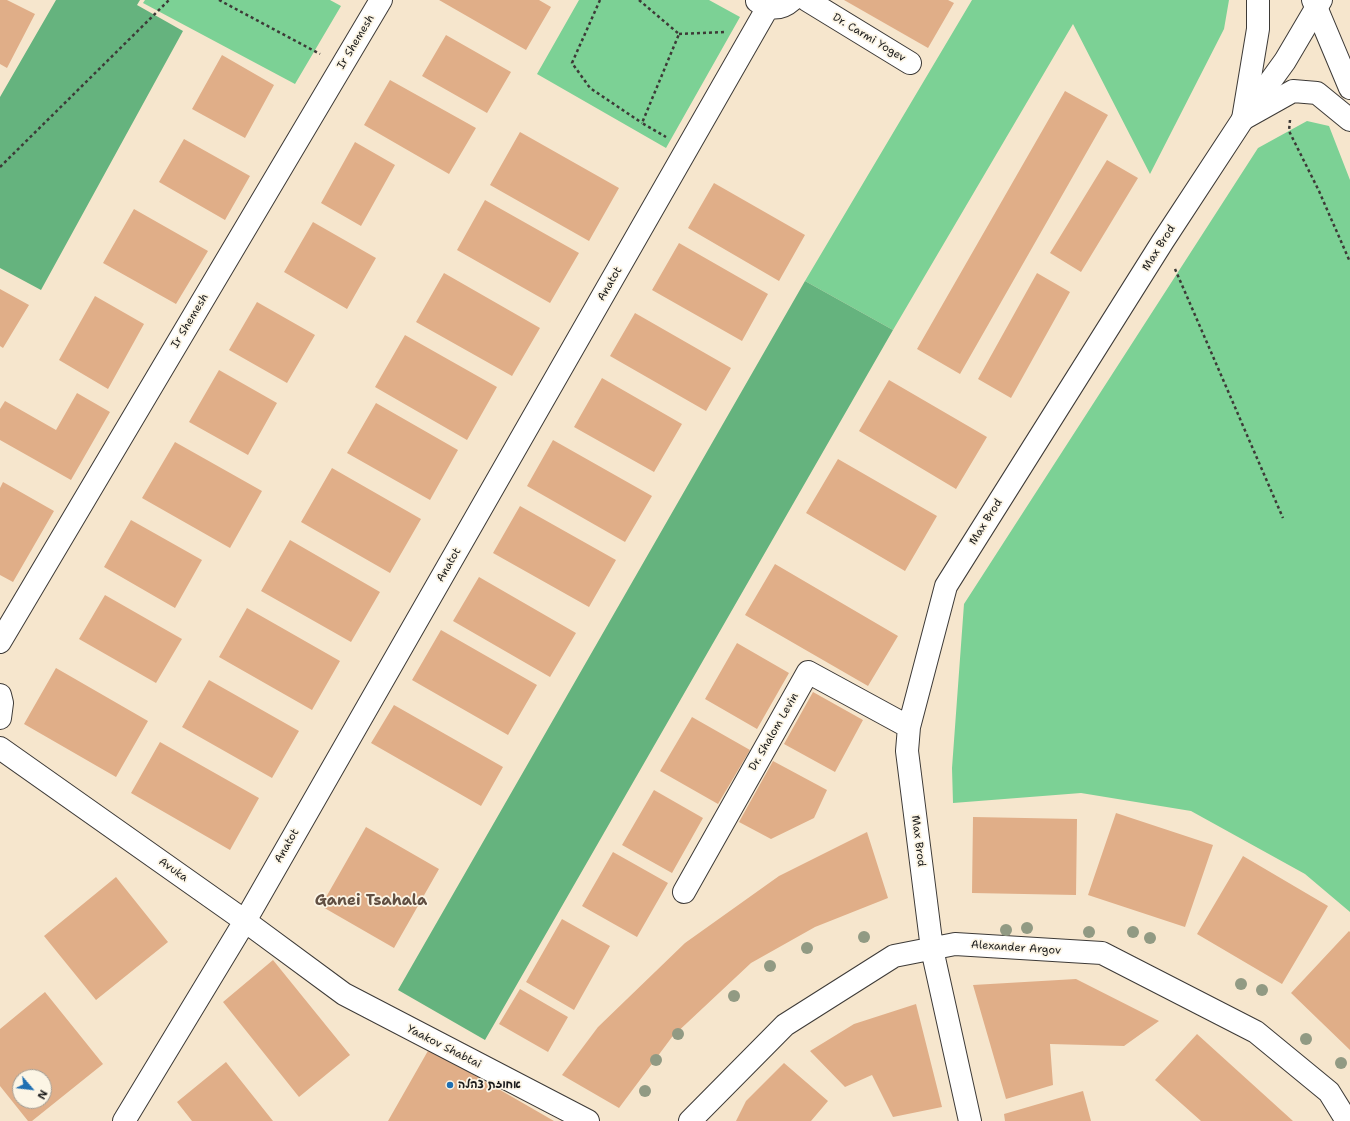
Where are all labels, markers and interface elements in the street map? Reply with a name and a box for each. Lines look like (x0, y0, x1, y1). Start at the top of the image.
street label: Dr. Carmi Yogev (830, 11, 908, 65)
street label: Ir Shemesh (335, 12, 377, 72)
street label: Max Brod (1140, 223, 1178, 273)
street label: Anatot (595, 265, 625, 303)
street label: Ir Shemesh (169, 291, 211, 351)
street label: Max Brod (967, 497, 1005, 547)
street label: Anatot (434, 546, 464, 584)
street label: Dr. Shalom Levin (746, 691, 802, 773)
street label: Max Brod (908, 815, 928, 867)
street label: Anatot (272, 827, 302, 865)
street label: Avuka (156, 855, 190, 885)
district label: Ganei Tsahala (315, 892, 427, 910)
street label: Alexander Argov (971, 938, 1061, 958)
street label: Yaakov Shabtai (405, 1023, 483, 1071)
north arrow (12, 1069, 52, 1109)
place label: אחוזת צהלה (458, 1078, 521, 1092)
marker: אחוזת צהלה (445, 1080, 455, 1090)
text: N (33, 1087, 51, 1102)

